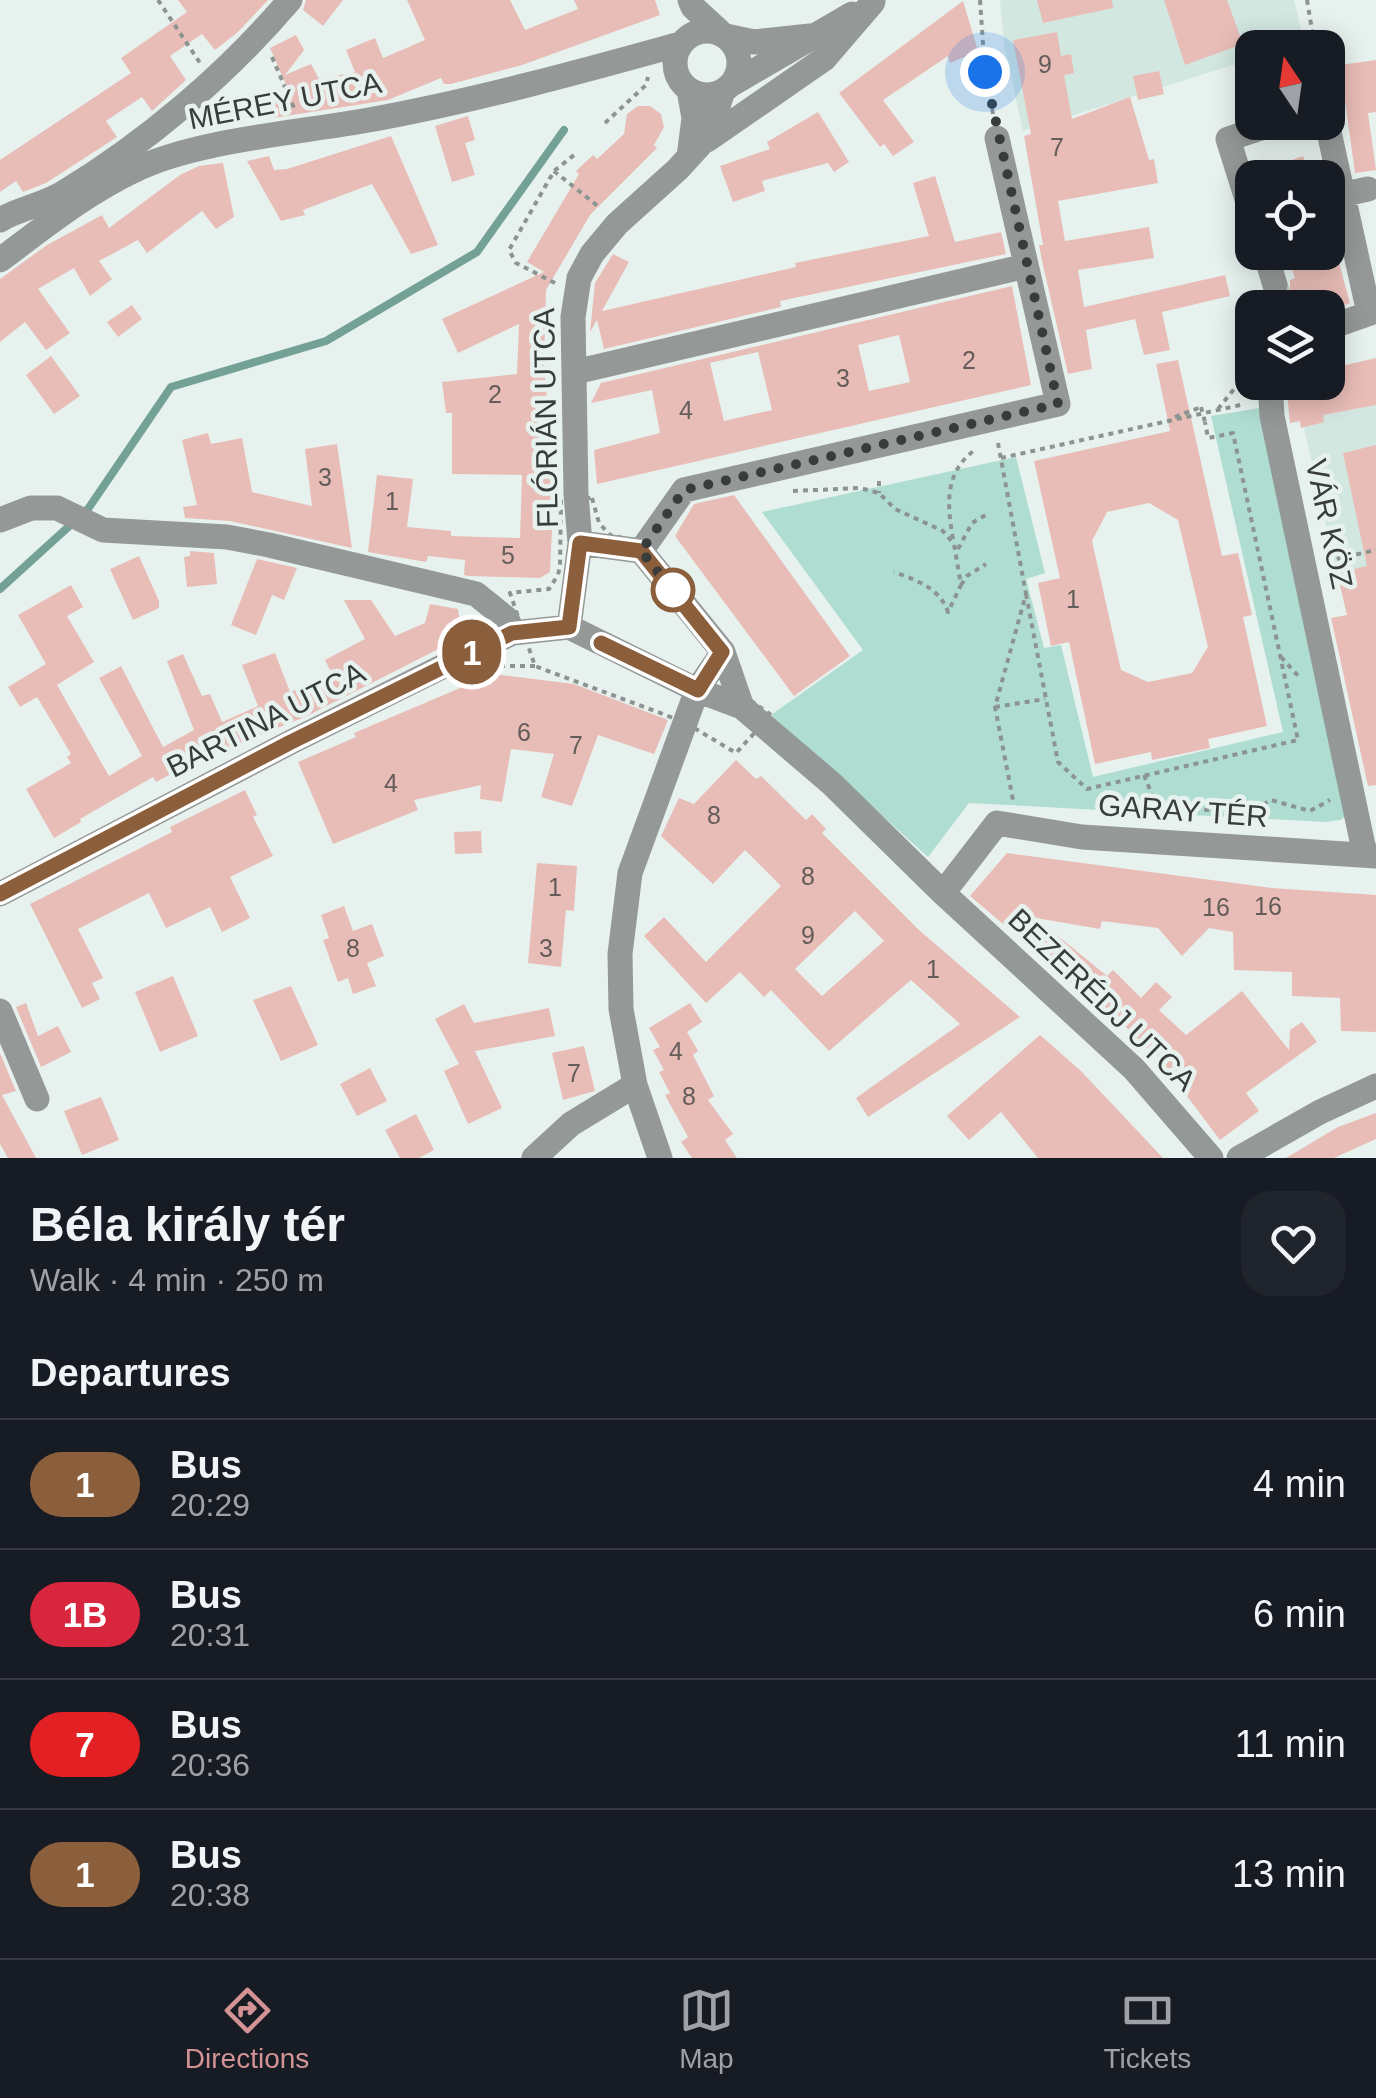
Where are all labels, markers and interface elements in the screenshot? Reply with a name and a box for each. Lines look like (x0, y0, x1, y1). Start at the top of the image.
north arrow (1235, 30, 1345, 140)
map controls (1235, 30, 1345, 400)
your location (960, 47, 1010, 97)
house number: 9 (1038, 50, 1052, 78)
street label: MÉREY UTCA (185, 66, 384, 135)
house number: 7 (1050, 133, 1064, 161)
button: locate (1235, 160, 1345, 270)
button: layers (1235, 290, 1345, 400)
street label: FLÓRIÁN UTCA (527, 308, 564, 528)
house number: 2 (962, 346, 976, 374)
house number: 3 (836, 364, 850, 392)
house number: 2 (488, 380, 502, 408)
house number: 4 (679, 396, 693, 424)
street label: VÁR KÖZ (1300, 456, 1359, 592)
house number: 3 (318, 463, 332, 491)
house number: 1 (385, 487, 399, 515)
house number: 5 (501, 541, 515, 569)
unlabelled marker (652, 569, 694, 611)
house number: 1 (1066, 585, 1080, 613)
line badge: 1 (440, 620, 504, 684)
text: 1 (462, 633, 482, 672)
street label: BARTINA UTCA (161, 655, 370, 784)
house number: 6 (517, 718, 531, 746)
house number: 7 (569, 731, 583, 759)
house number: 4 (384, 769, 398, 797)
street label: GARAY TÉR (1097, 788, 1269, 833)
house number: 8 (707, 801, 721, 829)
house number: 8 (801, 862, 815, 890)
house number: 1 (548, 873, 562, 901)
house number: 16 (1254, 892, 1282, 920)
house number: 16 (1202, 893, 1230, 921)
street label: BEZERÉDJ UTCA (1002, 902, 1203, 1097)
house number: 9 (801, 921, 815, 949)
house number: 8 (346, 934, 360, 962)
house number: 3 (539, 934, 553, 962)
house number: 1 (926, 955, 940, 983)
house number: 4 (669, 1037, 683, 1065)
house number: 7 (567, 1059, 581, 1087)
house number: 8 (682, 1082, 696, 1110)
button: heart (1241, 1191, 1346, 1296)
text: Béla király tér (30, 1198, 345, 1251)
text: Walk · 4 min · 250 m (30, 1262, 324, 1298)
text: Departures (30, 1352, 231, 1394)
text: Bus (170, 1444, 242, 1486)
text: 4 min (1253, 1463, 1346, 1505)
text: 1 (75, 1465, 95, 1504)
text: 20:29 (170, 1487, 250, 1523)
text: Bus (170, 1574, 242, 1616)
text: 6 min (1253, 1593, 1346, 1635)
text: 1B (63, 1595, 107, 1634)
text: 20:31 (170, 1617, 250, 1653)
text: Bus (170, 1704, 242, 1746)
text: 11 min (1235, 1723, 1346, 1765)
text: 7 (75, 1725, 95, 1764)
text: 20:36 (170, 1747, 250, 1783)
text: Bus (170, 1834, 242, 1876)
text: 13 min (1232, 1853, 1346, 1895)
text: 1 (75, 1855, 95, 1894)
text: 20:38 (170, 1877, 250, 1913)
tab: Directions (185, 1983, 309, 2075)
tab: Map (679, 1983, 734, 2075)
tab: Tickets (1104, 1983, 1191, 2075)

